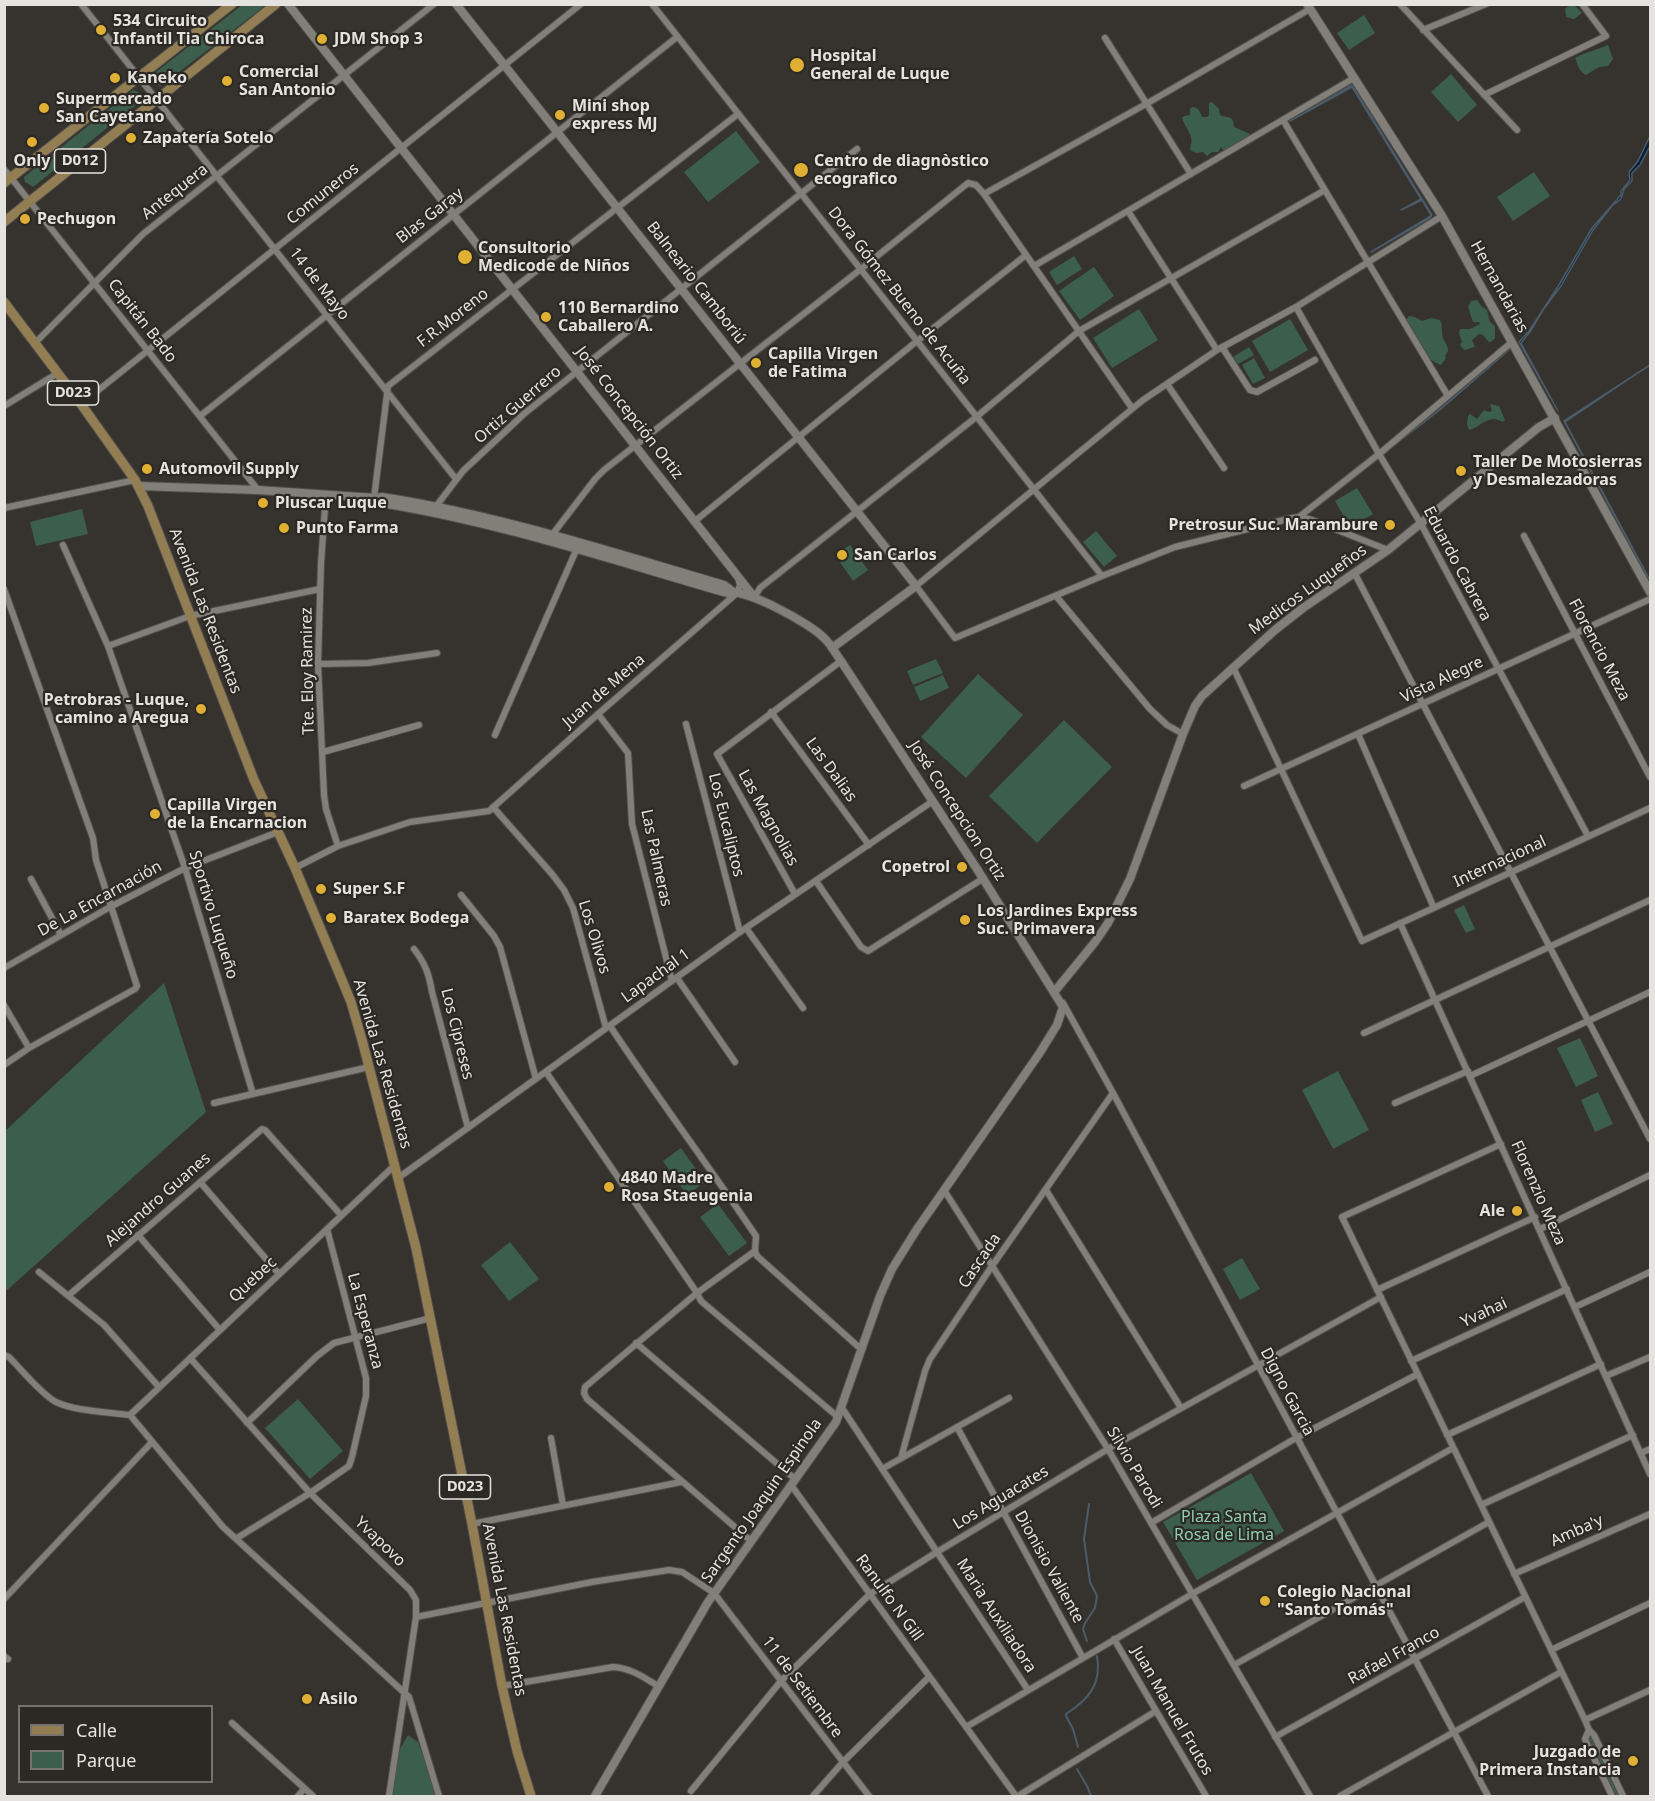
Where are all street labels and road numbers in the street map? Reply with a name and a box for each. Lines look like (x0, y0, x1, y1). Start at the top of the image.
road number: D012 (54, 149, 106, 173)
street label: Comuneros (283, 159, 363, 229)
street label: Antequera (138, 160, 212, 224)
street label: Blas Garay (393, 184, 467, 248)
street label: Dora Gómez Bueno de Acuña (824, 203, 974, 389)
street label: Balneario Camboriú (642, 218, 750, 348)
street label: Hernandarias (1466, 238, 1532, 336)
street label: 14 de Mayo (285, 244, 353, 324)
street label: Capitán Bado (103, 275, 181, 367)
street label: F.R.Moreno (414, 284, 492, 352)
street label: José Concepción Ortiz (571, 343, 687, 483)
street label: Ortiz Guerrero (471, 362, 565, 448)
road number: D023 (48, 381, 98, 405)
street label: Eduardo Cabrera (1419, 503, 1495, 625)
street label: Avenida Las Residentas (165, 526, 245, 696)
street label: Medicos Luqueños (1245, 541, 1371, 639)
street label: Florencio Meza (1564, 596, 1634, 704)
street label: Tte. Eloy Ramirez (297, 607, 319, 735)
street label: Juan de Mena (559, 650, 649, 732)
street label: Vista Alegre (1398, 653, 1486, 707)
street label: Las Dalias (801, 734, 861, 806)
street label: José Concepcion Ortiz (905, 737, 1009, 885)
street label: Las Magnolias (734, 767, 802, 869)
street label: Los Eucaliptos (704, 771, 748, 879)
street label: Las Palmeras (636, 808, 676, 908)
street label: Internacional (1451, 832, 1549, 892)
street label: Sportivo Luqueño (184, 848, 242, 982)
street label: De La Encarnación (35, 857, 165, 941)
street label: Los Olivos (574, 898, 614, 976)
street label: Lapachal 1 (618, 945, 694, 1007)
street label: Avenida Las Residentas (349, 977, 415, 1151)
street label: Los Cipreses (436, 986, 478, 1082)
street label: Florenzio Meza (1506, 1138, 1570, 1248)
street label: Alejandro Guanes (101, 1149, 215, 1251)
street label: Cascada (955, 1230, 1005, 1292)
street label: Quebec (225, 1253, 281, 1307)
street label: La Esperanza (343, 1271, 387, 1371)
street label: Yvahai (1458, 1294, 1510, 1332)
street label: Digno Garcia (1256, 1345, 1318, 1439)
street label: Sargento Joaquin Espinola (698, 1415, 826, 1587)
street label: Silvio Parodi (1102, 1424, 1166, 1512)
street label: Los Aguacates (950, 1462, 1052, 1534)
road number: D023 (440, 1475, 490, 1499)
street label: Dionisio Valiente (1010, 1508, 1088, 1626)
street label: Amba'y (1548, 1511, 1606, 1551)
street label: Yvapovo (351, 1513, 409, 1571)
street label: Avenida Las Residentas (478, 1522, 530, 1698)
street label: Ranulfo N Gill (851, 1551, 927, 1645)
street label: Maria Auxiliadora (952, 1555, 1040, 1677)
street label: Rafael Franco (1345, 1623, 1443, 1689)
street label: 11 de Setiembre (758, 1632, 846, 1742)
street label: Juan Manuel Frutos (1127, 1643, 1217, 1779)

